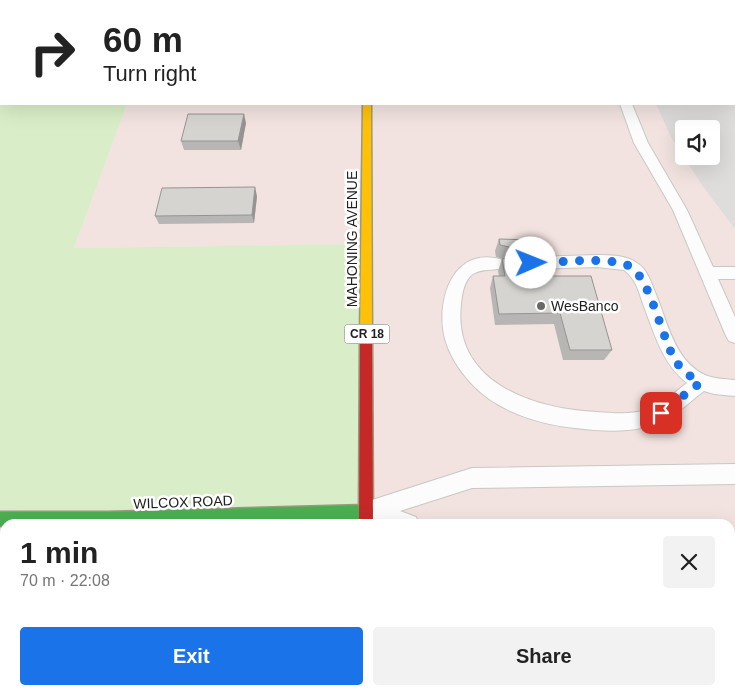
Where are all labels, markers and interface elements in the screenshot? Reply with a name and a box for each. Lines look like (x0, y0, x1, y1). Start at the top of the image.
icon: right (20, 20, 85, 85)
text: 60 m (103, 20, 183, 59)
text: Turn right (103, 61, 196, 86)
map controls (675, 120, 720, 165)
button: sound (675, 120, 720, 165)
street label: MAHONING AVENUE (344, 171, 360, 307)
position arrow (504, 236, 556, 288)
place label: WesBanco (551, 298, 619, 314)
marker: WesBanco (535, 300, 547, 312)
road number: CR 18 (344, 324, 390, 344)
pin (640, 392, 682, 434)
icon: arrive (647, 399, 675, 427)
street label: WILCOX ROAD (133, 492, 233, 512)
text: 1 min (20, 536, 98, 569)
button: close (663, 536, 715, 588)
text: 70 m · 22:08 (20, 572, 110, 589)
button: Exit (20, 627, 363, 685)
button: Share (373, 627, 715, 685)

